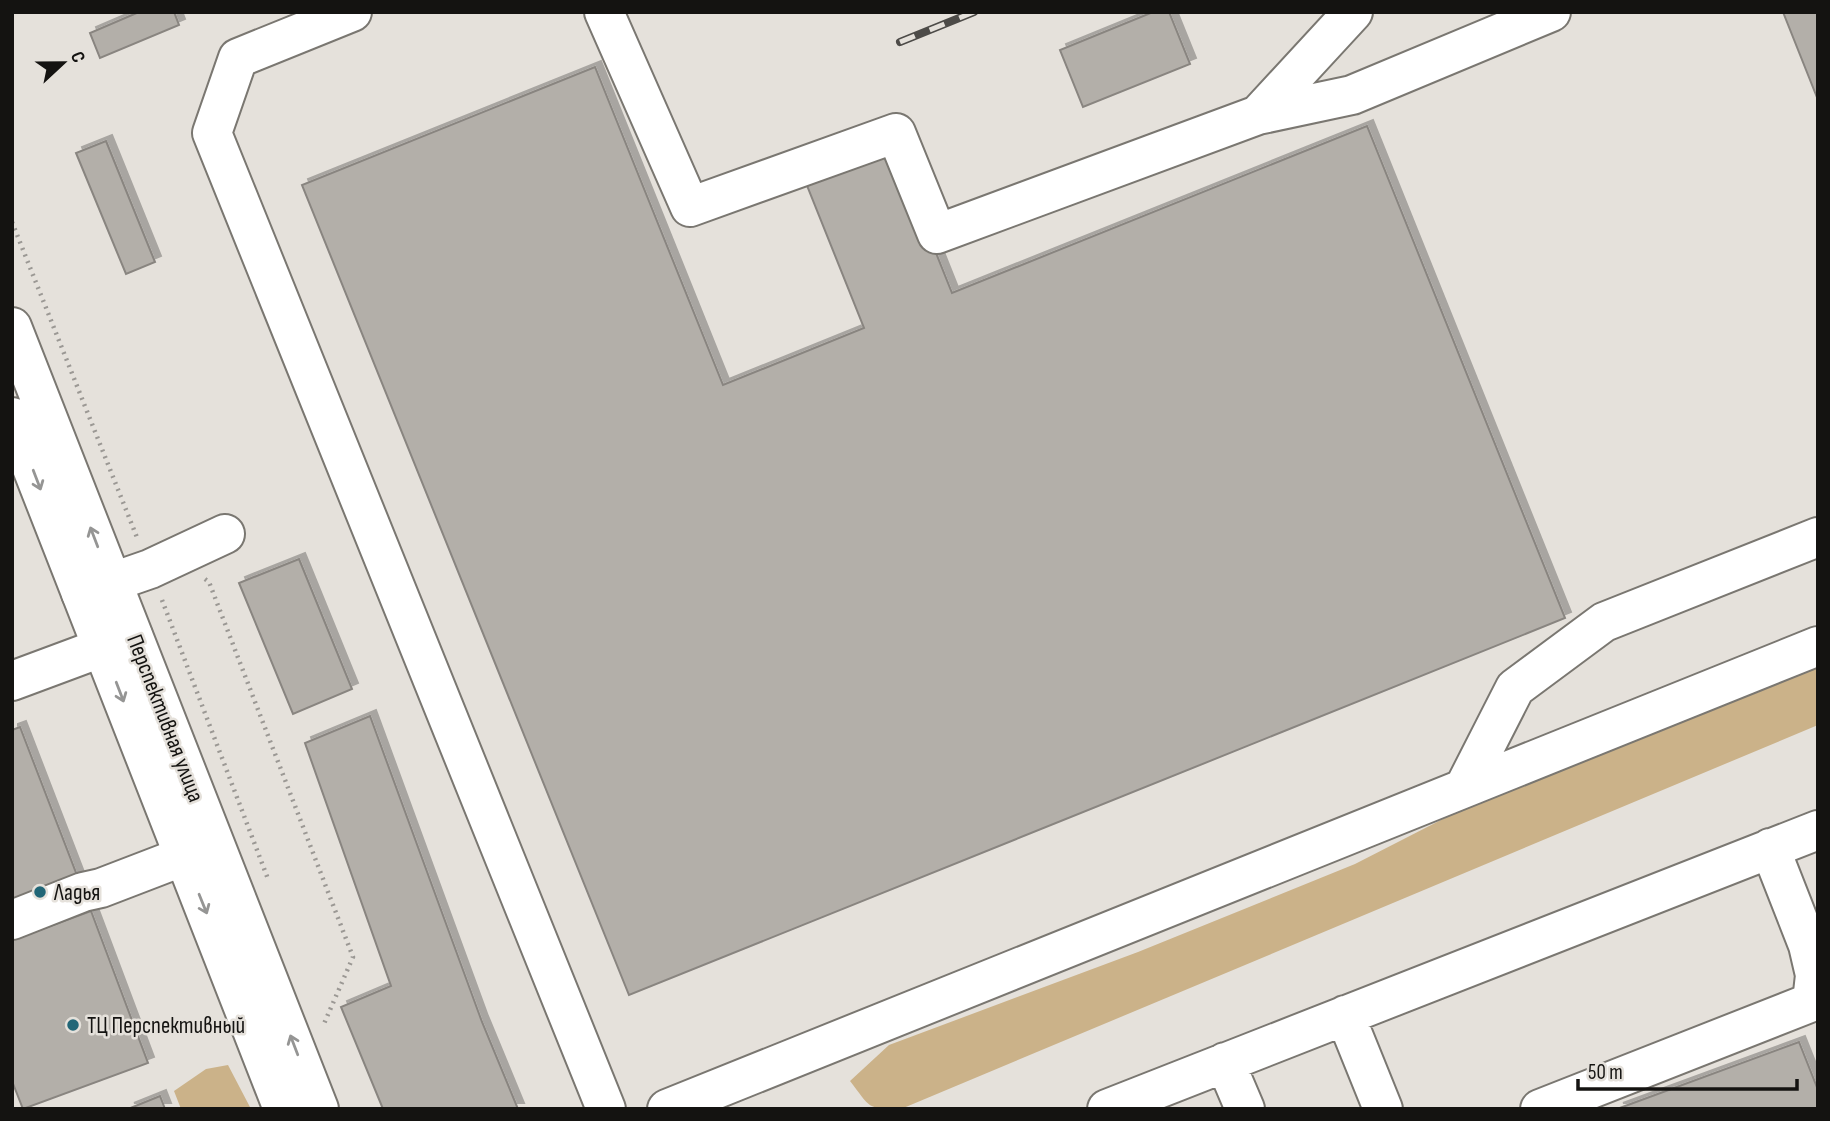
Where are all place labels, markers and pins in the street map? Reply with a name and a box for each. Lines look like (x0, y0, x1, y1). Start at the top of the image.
place label: Ладья (53, 879, 100, 907)
marker: Ладья (32, 884, 48, 900)
place label: ТЦ Перспективный (87, 1012, 245, 1040)
marker: ТЦ Перспективный (65, 1017, 81, 1033)

